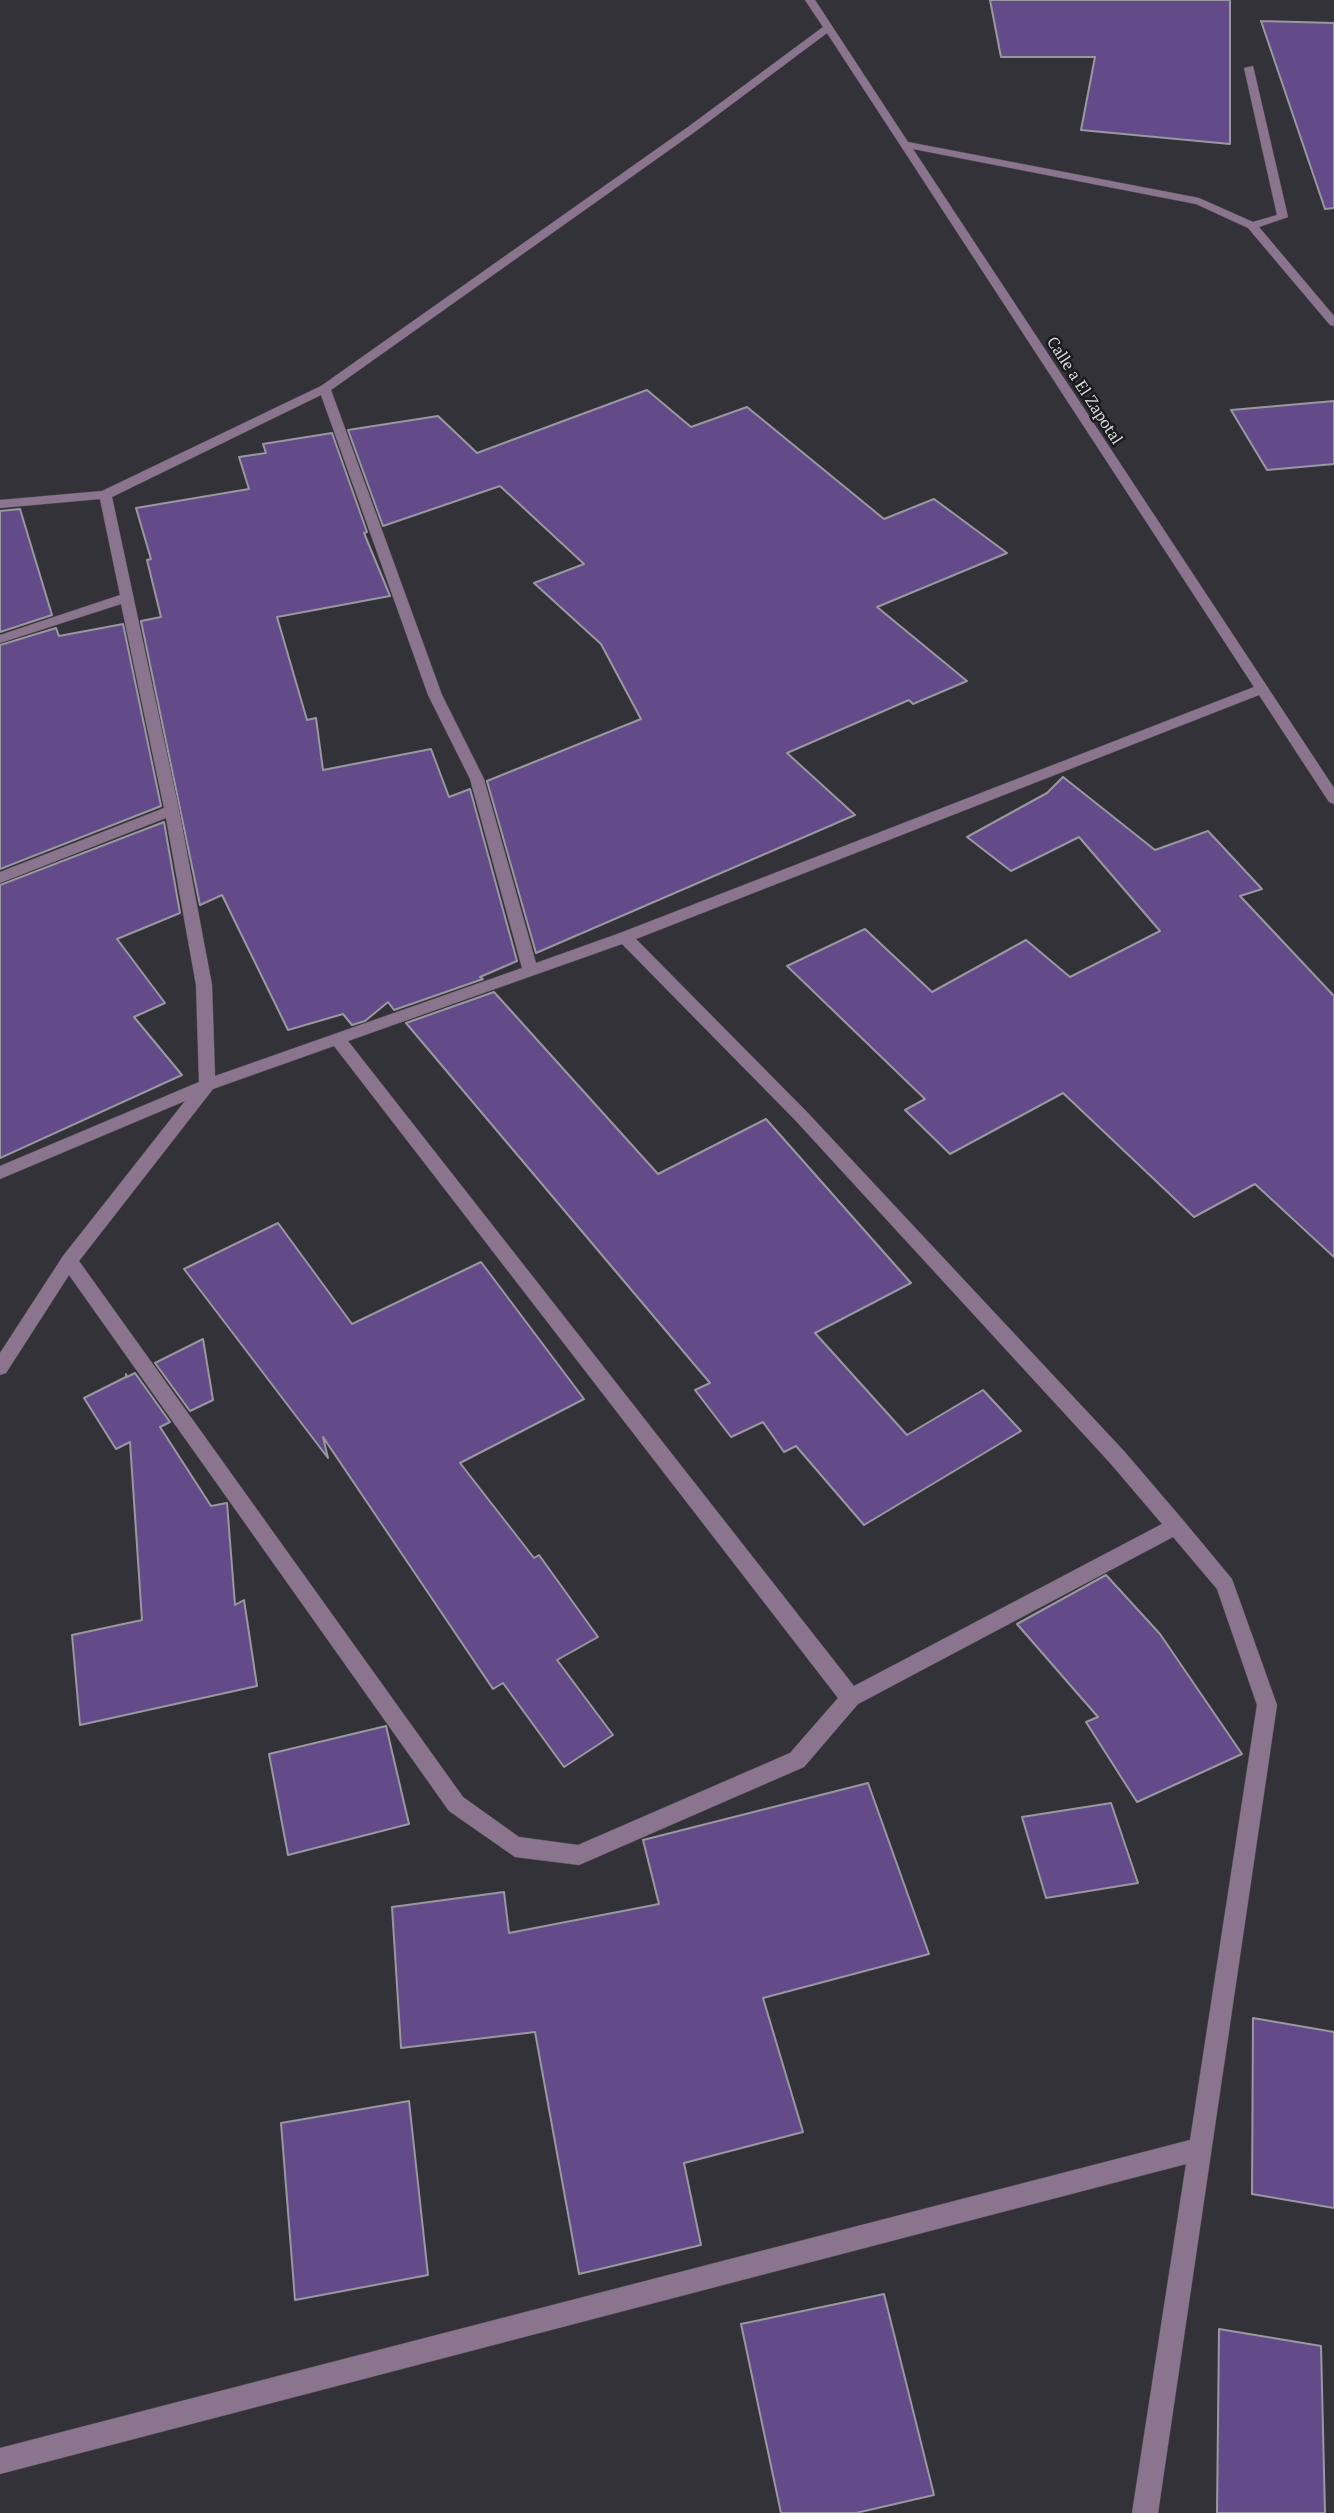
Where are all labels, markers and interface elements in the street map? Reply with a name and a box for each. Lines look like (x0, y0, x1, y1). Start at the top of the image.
street label: Calle a El Zapotal (1042, 334, 1126, 448)

